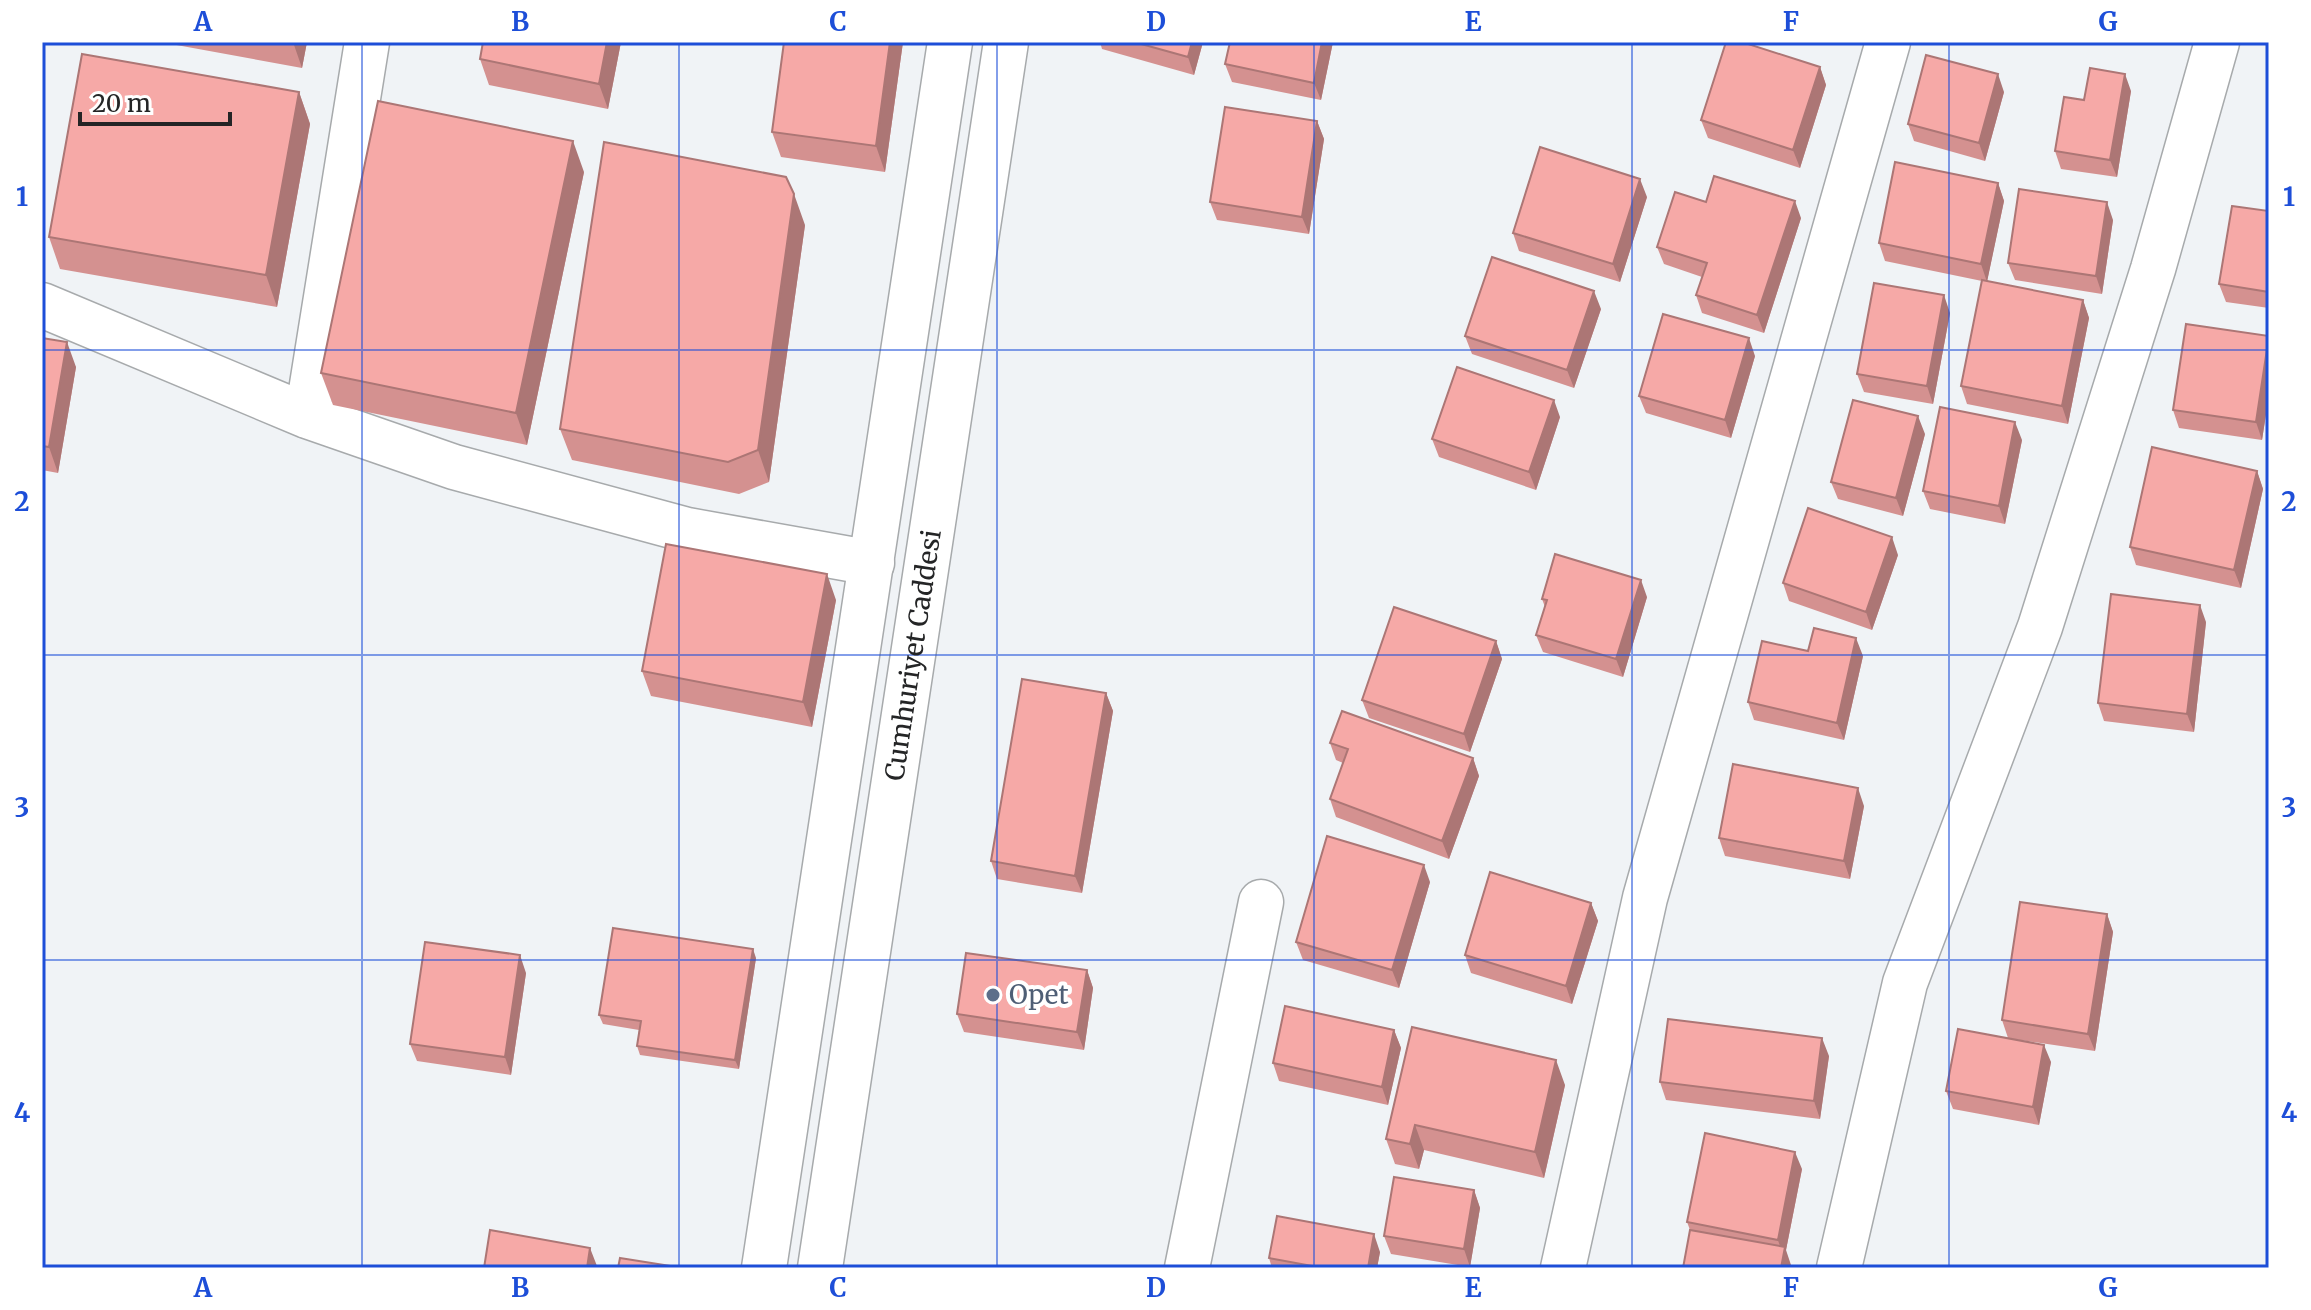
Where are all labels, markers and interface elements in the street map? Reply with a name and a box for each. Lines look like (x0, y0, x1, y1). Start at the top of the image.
text: A (193, 5, 213, 38)
text: B (511, 5, 529, 38)
text: C (829, 5, 847, 38)
text: D (1146, 5, 1166, 38)
text: E (1465, 5, 1482, 38)
text: F (1783, 5, 1799, 38)
text: G (2099, 5, 2118, 38)
scale bar (80, 76, 230, 126)
text: 20 m (92, 88, 151, 119)
text: 1 (16, 180, 28, 213)
text: 1 (2283, 180, 2295, 213)
text: 2 (14, 485, 30, 518)
text: 2 (2281, 485, 2297, 518)
street label: Cumhuriyet Caddesi (877, 527, 948, 783)
text: 3 (15, 791, 29, 824)
text: 3 (2282, 791, 2296, 824)
place label: Opet (1009, 978, 1069, 1011)
marker: Opet (984, 986, 1002, 1004)
text: 4 (14, 1096, 31, 1129)
text: 4 (2281, 1096, 2298, 1129)
text: A (193, 1271, 213, 1304)
text: B (511, 1271, 529, 1304)
text: C (829, 1271, 847, 1304)
text: D (1146, 1271, 1166, 1304)
text: E (1465, 1271, 1482, 1304)
text: F (1783, 1271, 1799, 1304)
text: G (2099, 1271, 2118, 1304)

